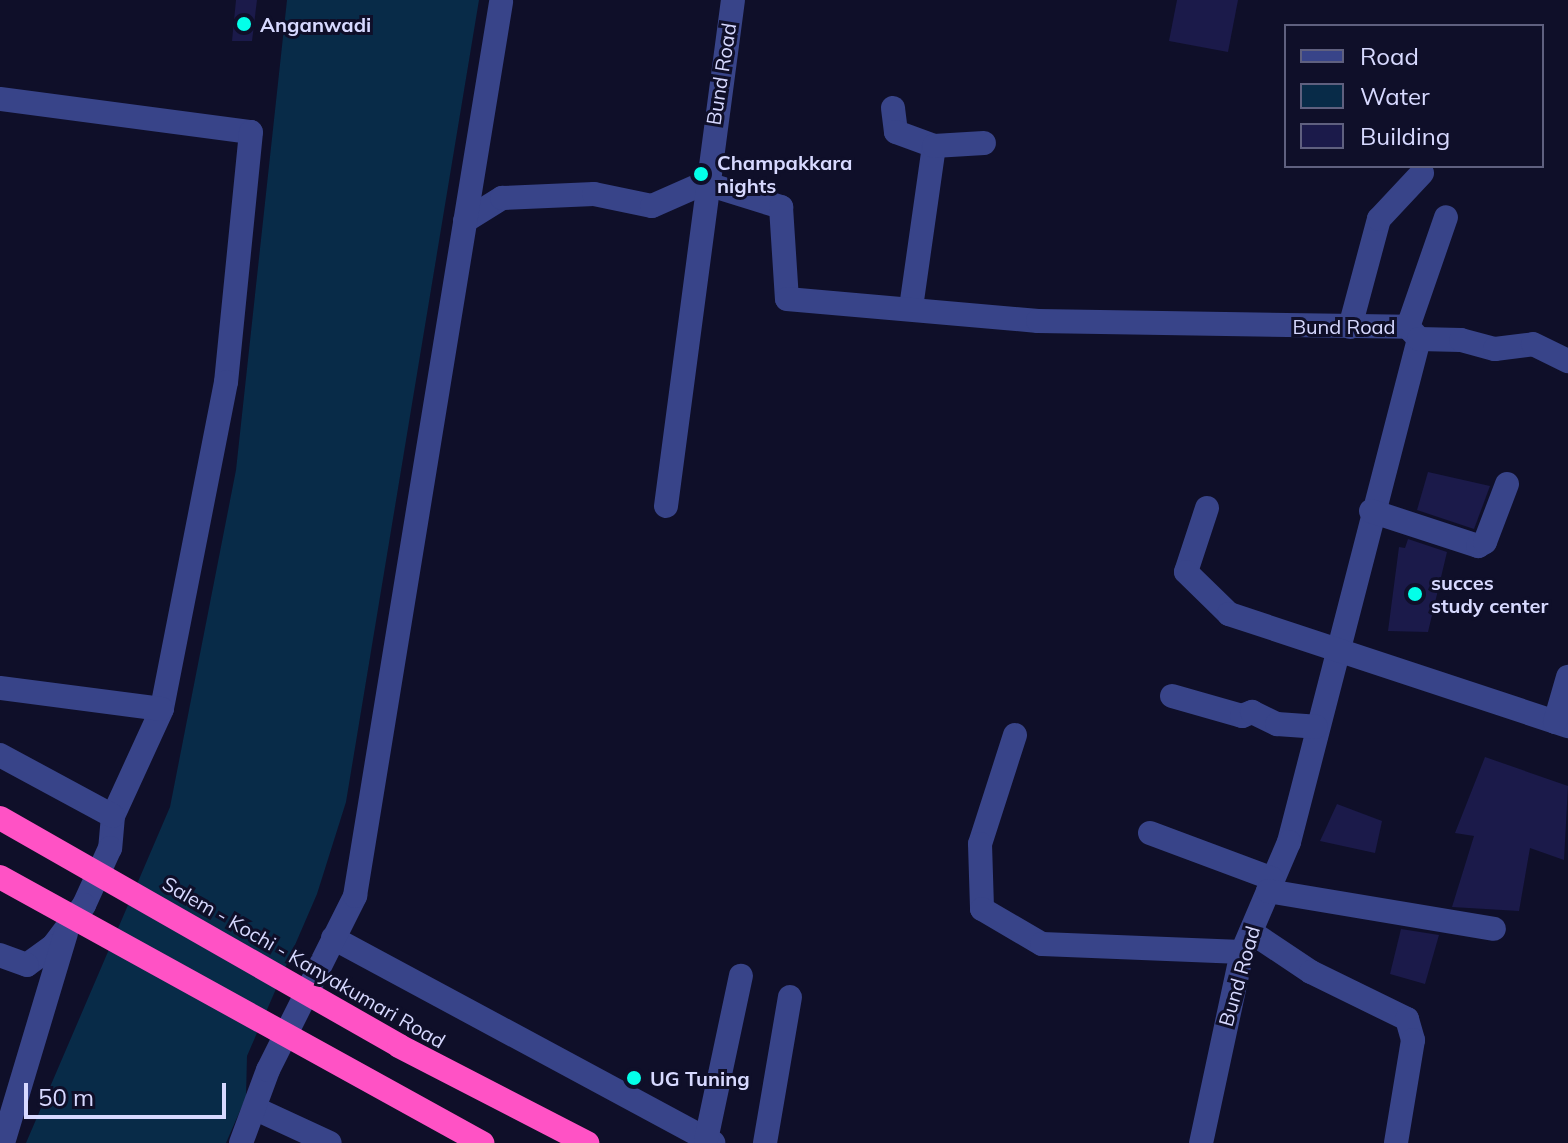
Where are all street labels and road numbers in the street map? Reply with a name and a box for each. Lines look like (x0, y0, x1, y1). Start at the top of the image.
street label: Bund Road (701, 21, 741, 127)
street label: Bund Road (1292, 314, 1396, 338)
street label: Salem - Kochi - Kanyakumari Road (158, 871, 450, 1053)
street label: Bund Road (1213, 923, 1265, 1029)

